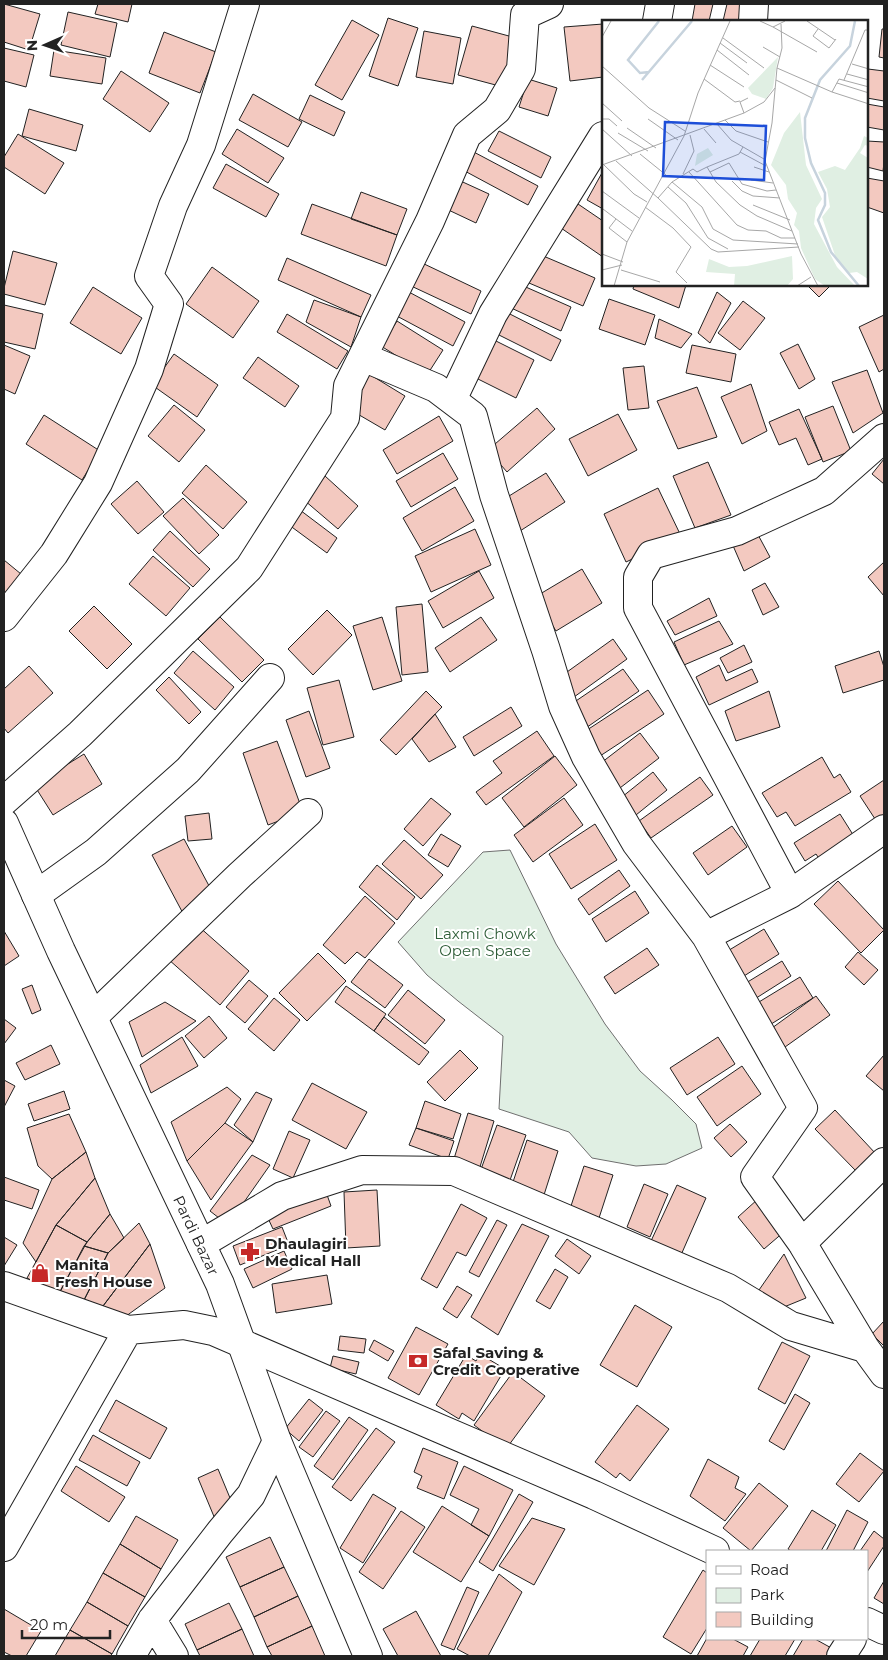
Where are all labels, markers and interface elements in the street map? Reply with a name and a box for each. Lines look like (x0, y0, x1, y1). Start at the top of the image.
north arrow (20, 20, 70, 70)
inset map (602, 20, 868, 286)
text: N (23, 39, 41, 51)
park label: Laxmi Chowk Open Space (434, 924, 536, 960)
street label: Pardi Bazar (170, 1192, 224, 1278)
place label: Dhaulagiri Medical Hall (265, 1234, 361, 1270)
pharmacy icon: Dhaulagiri Medical Hall (239, 1241, 261, 1263)
place label: Manita Fresh House (55, 1255, 153, 1291)
shop icon: Manita Fresh House (29, 1262, 51, 1284)
place label: Safal Saving & Credit Cooperative (433, 1343, 580, 1379)
bank icon: Safal Saving & Credit Cooperative (407, 1350, 429, 1372)
legend (706, 1550, 868, 1640)
text: Road (750, 1560, 789, 1579)
text: Park (750, 1585, 784, 1604)
scale bar (22, 1608, 110, 1640)
text: Building (750, 1610, 814, 1629)
text: 20 m (30, 1615, 68, 1634)

